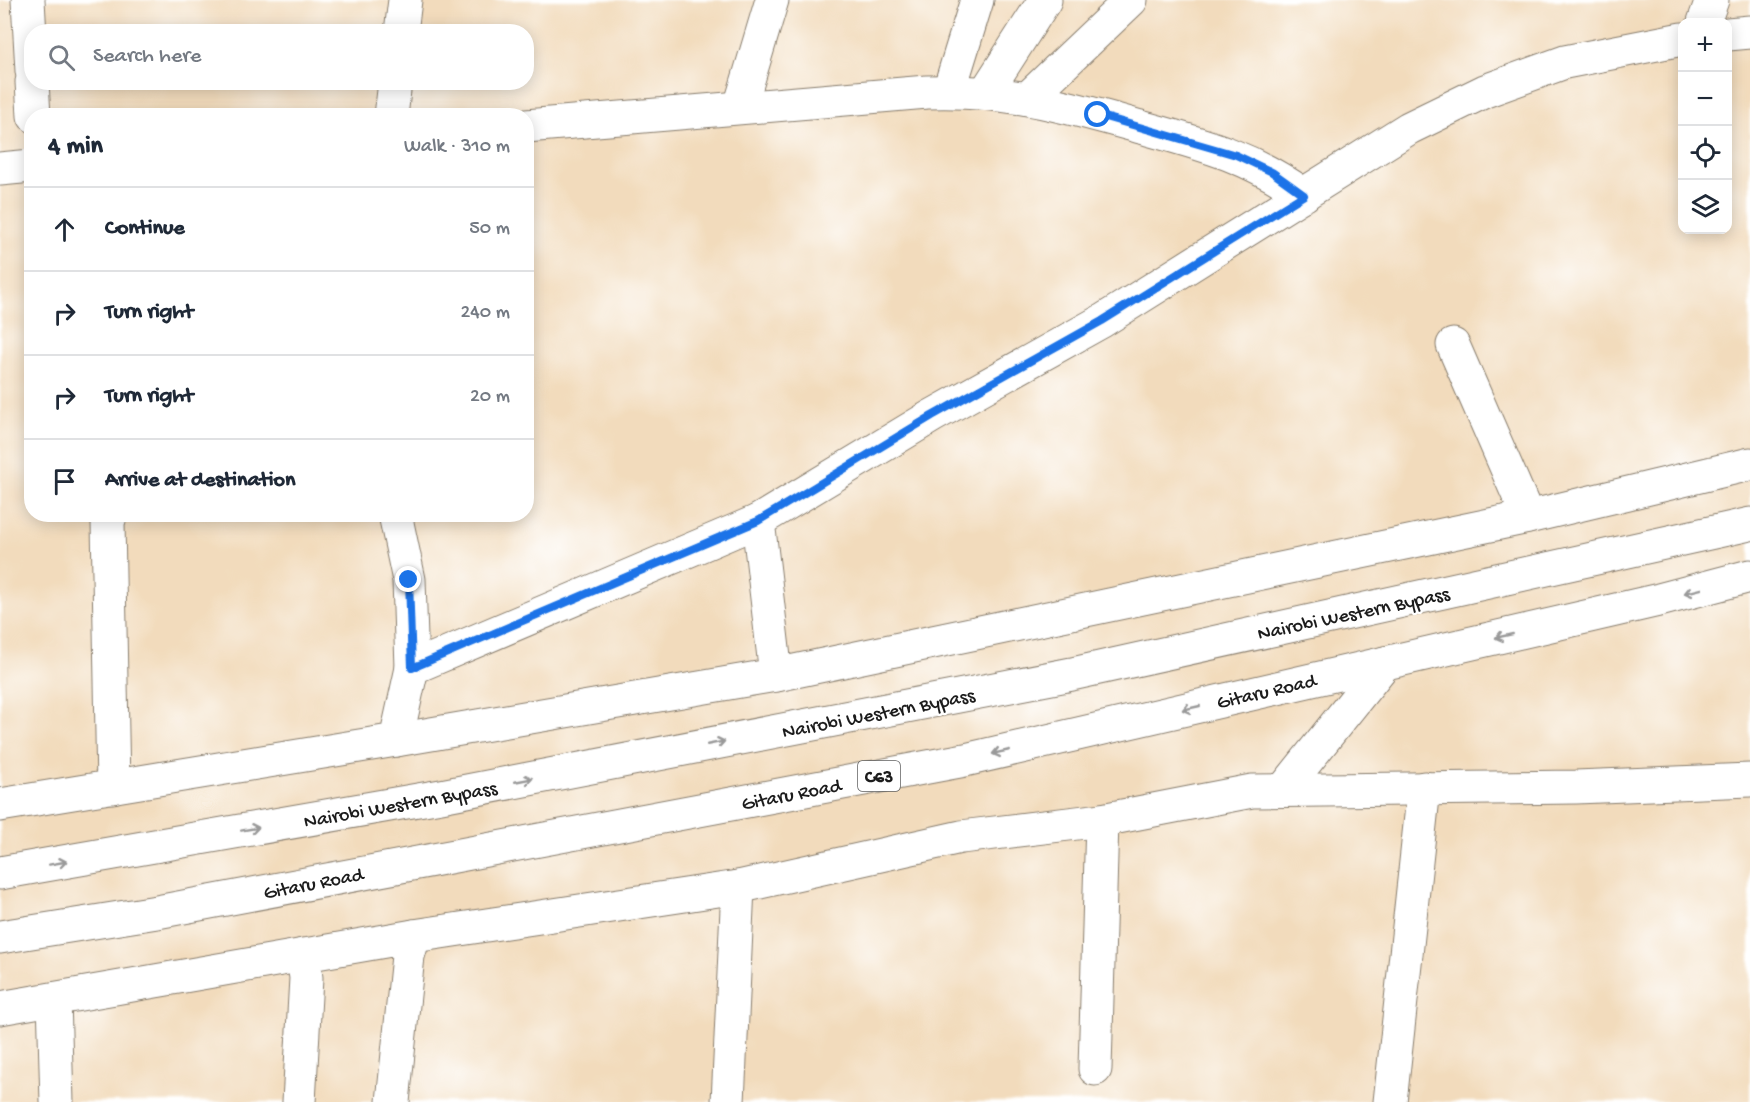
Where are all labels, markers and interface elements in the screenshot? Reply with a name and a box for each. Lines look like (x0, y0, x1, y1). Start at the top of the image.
map controls (1678, 18, 1732, 234)
button: + (1678, 18, 1732, 72)
search box (24, 24, 534, 90)
icon: search (45, 41, 78, 74)
text: Search here (93, 44, 201, 70)
button: − (1678, 72, 1732, 126)
route start (1084, 101, 1110, 127)
button: locate (1678, 126, 1732, 180)
text: 4 min (48, 132, 103, 163)
text: Walk · 310 m (404, 136, 510, 159)
button: layers (1678, 180, 1732, 234)
icon: ahead (48, 213, 81, 246)
text: Continue (105, 216, 185, 242)
text: 50 m (469, 218, 510, 241)
icon: right (48, 297, 81, 330)
text: Turn right (105, 300, 193, 326)
text: 240 m (460, 302, 510, 325)
icon: right (48, 381, 81, 414)
text: Turn right (105, 384, 193, 410)
text: 20 m (470, 386, 510, 409)
icon: arrive (48, 465, 81, 498)
text: Arrive at destination (105, 468, 295, 494)
route end (395, 566, 421, 592)
street label: Nairobi Western Bypass (1256, 584, 1453, 647)
one-way arrow (1684, 586, 1703, 597)
one-way arrow (1494, 630, 1513, 642)
street label: Gitaru Road (1215, 670, 1321, 716)
street label: Nairobi Western Bypass (780, 685, 978, 745)
one-way arrow (1182, 702, 1201, 714)
one-way arrow (705, 737, 725, 748)
one-way arrow (992, 746, 1011, 758)
road number: C63 (858, 761, 900, 791)
one-way arrow (514, 774, 534, 785)
street label: Gitaru Road (740, 775, 846, 817)
street label: Nairobi Western Bypass (302, 778, 500, 835)
one-way arrow (239, 824, 259, 835)
one-way arrow (47, 857, 67, 868)
street label: Gitaru Road (262, 864, 368, 906)

